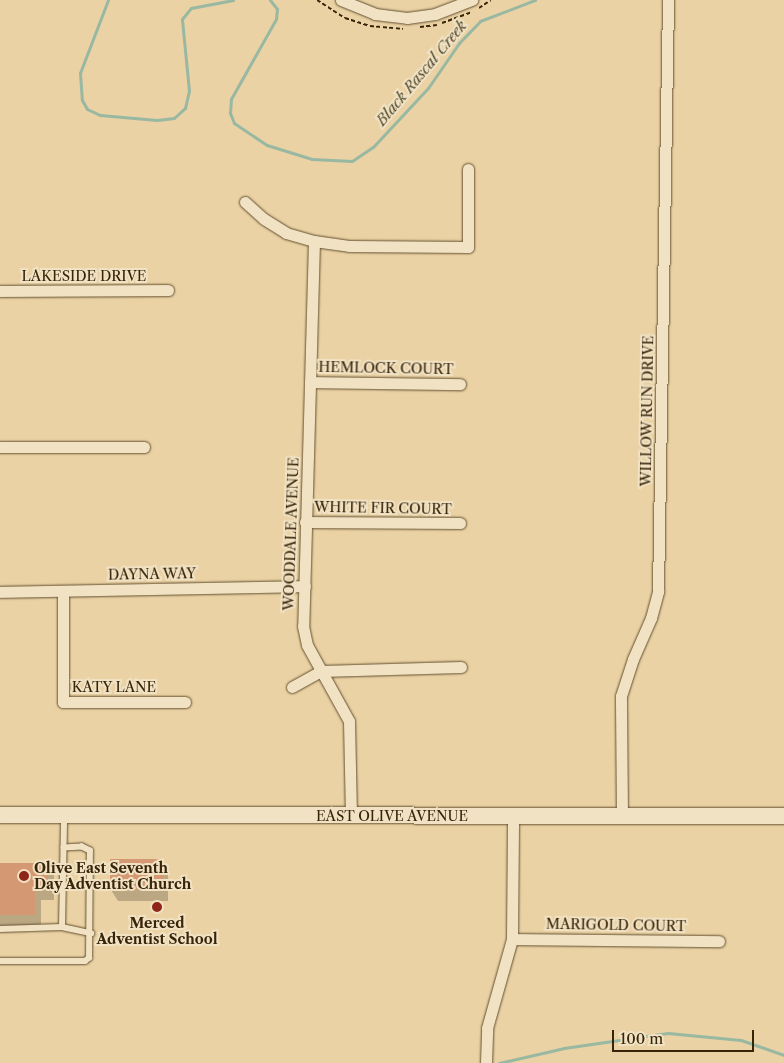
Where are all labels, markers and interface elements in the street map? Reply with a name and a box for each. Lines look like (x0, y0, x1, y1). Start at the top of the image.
water label: Black Rascal Creek (372, 17, 470, 129)
street label: LAKESIDE DRIVE (22, 268, 146, 284)
street label: WILLOW RUN DRIVE (637, 335, 657, 487)
street label: HEMLOCK COURT (318, 358, 454, 378)
street label: WOODDALE AVENUE (280, 457, 302, 611)
street label: WHITE FIR COURT (314, 498, 452, 518)
street label: DAYNA WAY (107, 565, 197, 583)
street label: KATY LANE (71, 679, 157, 695)
street label: EAST OLIVE AVENUE (315, 808, 469, 824)
place label: Olive East Seventh Day Adventist Church (34, 860, 192, 892)
marker: Olive East Seventh Day Adventist Church (18, 870, 30, 882)
marker: Merced Adventist School (151, 901, 163, 913)
place label: Merced Adventist School (96, 915, 218, 948)
street label: MARIGOLD COURT (546, 915, 686, 935)
scale bar (614, 1020, 756, 1052)
text: 100 m (620, 1029, 663, 1048)

